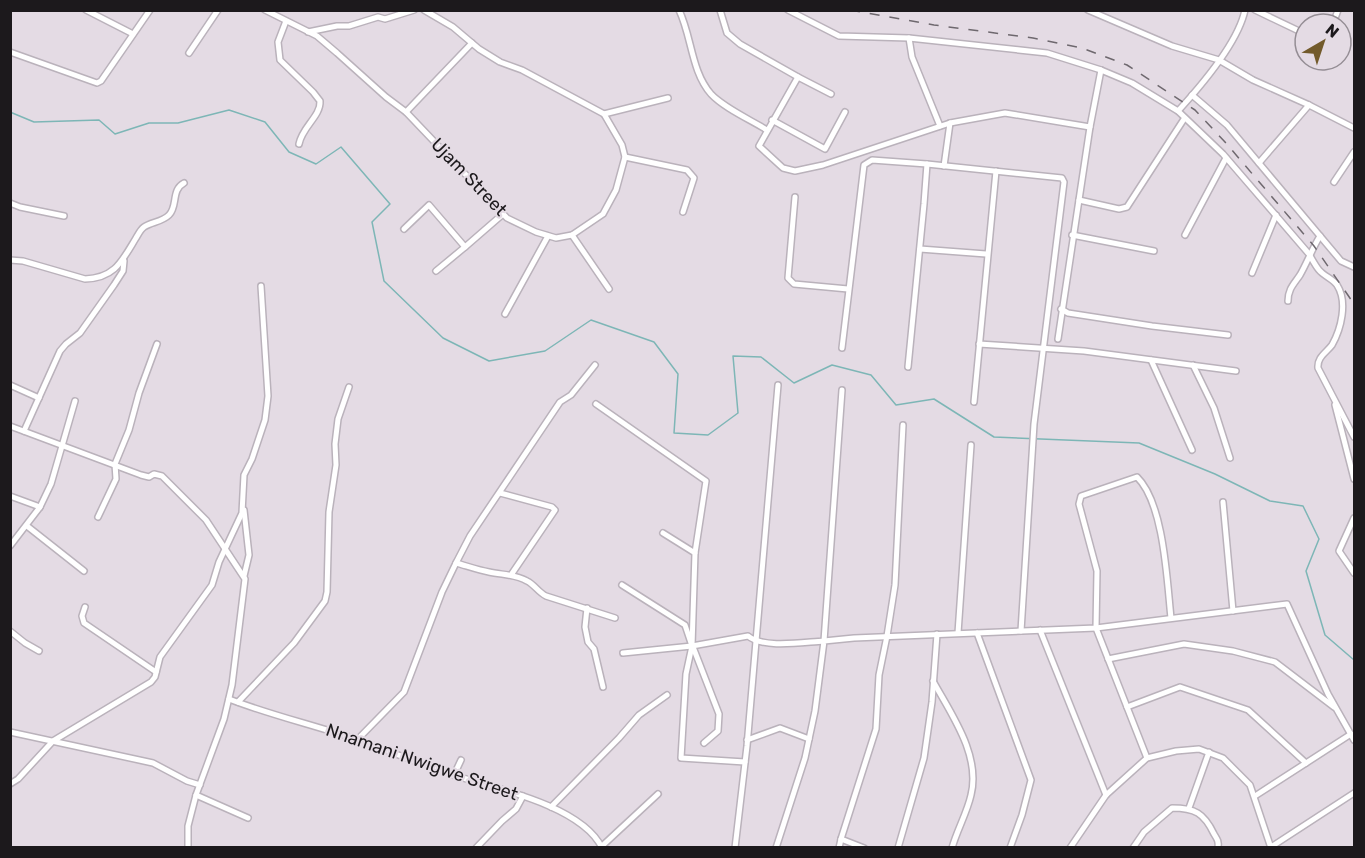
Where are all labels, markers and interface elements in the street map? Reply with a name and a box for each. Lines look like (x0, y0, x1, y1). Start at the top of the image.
north arrow (1293, 12, 1353, 72)
text: N (1322, 20, 1343, 42)
street label: Ujam Street (427, 134, 511, 220)
street label: Nnamani Nwigwe Street (323, 719, 521, 805)

